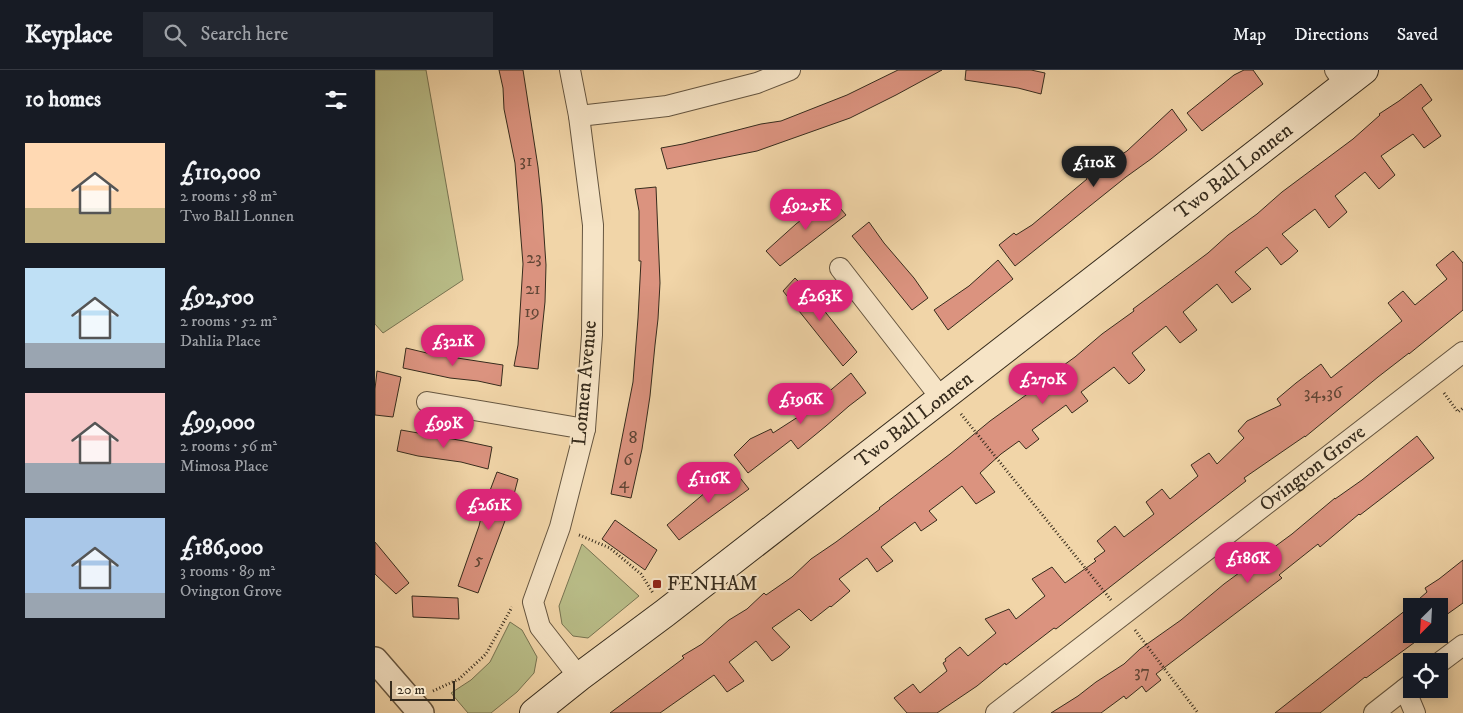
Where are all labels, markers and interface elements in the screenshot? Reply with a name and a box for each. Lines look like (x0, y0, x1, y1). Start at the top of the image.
search box (143, 12, 493, 57)
text: Keyplace (25, 20, 113, 50)
icon: search (161, 21, 189, 49)
text: Search here (201, 23, 288, 46)
text: Map (1233, 24, 1266, 46)
text: Directions (1294, 24, 1369, 46)
text: Saved (1397, 24, 1438, 46)
icon: filters (322, 86, 350, 114)
text: 10 homes (25, 87, 101, 113)
street label: Two Ball Lonnen (1170, 117, 1298, 225)
pin: £110K (1059, 146, 1129, 188)
house number: 31 (519, 150, 533, 172)
text: £110K (1073, 152, 1115, 172)
text: £110,000 (180, 160, 261, 186)
icon: home (65, 163, 125, 223)
text: 2 rooms · 58 m² (180, 186, 277, 206)
pin: £92.5K (765, 189, 847, 231)
text: £92.5K (781, 195, 831, 215)
text: Two Ball Lonnen (180, 206, 294, 226)
house number: 23 (526, 247, 542, 269)
house number: 21 (525, 278, 541, 300)
pin: £263K (785, 280, 855, 322)
text: £92,500 (180, 285, 254, 311)
text: £263K (798, 286, 842, 306)
icon: home (65, 288, 125, 348)
house number: 19 (524, 301, 540, 323)
text: 2 rooms · 52 m² (180, 311, 277, 331)
street label: Lonnen Avenue (567, 319, 603, 447)
pin: £321K (418, 324, 488, 367)
text: Dahlia Place (180, 331, 261, 351)
text: £321K (432, 331, 474, 351)
pin: £270K (1008, 362, 1078, 405)
street label: Two Ball Lonnen (850, 366, 978, 473)
text: £270K (1020, 369, 1066, 389)
pin: £196K (766, 382, 836, 425)
house number: 34,36 (1304, 382, 1343, 404)
text: £196K (779, 389, 823, 409)
pin: £99K (414, 406, 474, 449)
text: £99,000 (180, 410, 255, 436)
icon: home (65, 413, 125, 473)
text: £99K (425, 413, 463, 433)
street label: Ovington Grove (1254, 419, 1371, 517)
house number: 8 (628, 427, 638, 449)
text: 2 rooms · 56 m² (180, 436, 277, 456)
house number: 6 (623, 449, 633, 471)
text: Mimosa Place (180, 456, 268, 476)
pin: £116K (674, 462, 744, 504)
text: £116K (688, 468, 730, 488)
house number: 4 (619, 472, 630, 494)
pin: £261K (454, 488, 524, 531)
text: £261K (467, 495, 511, 515)
text: £186,000 (180, 535, 263, 561)
icon: home (65, 538, 125, 598)
pin: £186K (1213, 542, 1283, 584)
text: £186K (1226, 548, 1270, 568)
house number: 5 (475, 549, 484, 571)
text: 3 rooms · 89 m² (180, 561, 275, 581)
place label: FENHAM (667, 572, 758, 597)
marker: FENHAM (651, 578, 663, 590)
text: Ovington Grove (180, 581, 282, 601)
north arrow (1403, 598, 1447, 642)
map controls (1403, 598, 1448, 698)
button: locate (1403, 653, 1448, 698)
house number: 37 (1134, 661, 1150, 683)
scale bar (390, 678, 455, 701)
text: 20 m (397, 681, 425, 699)

